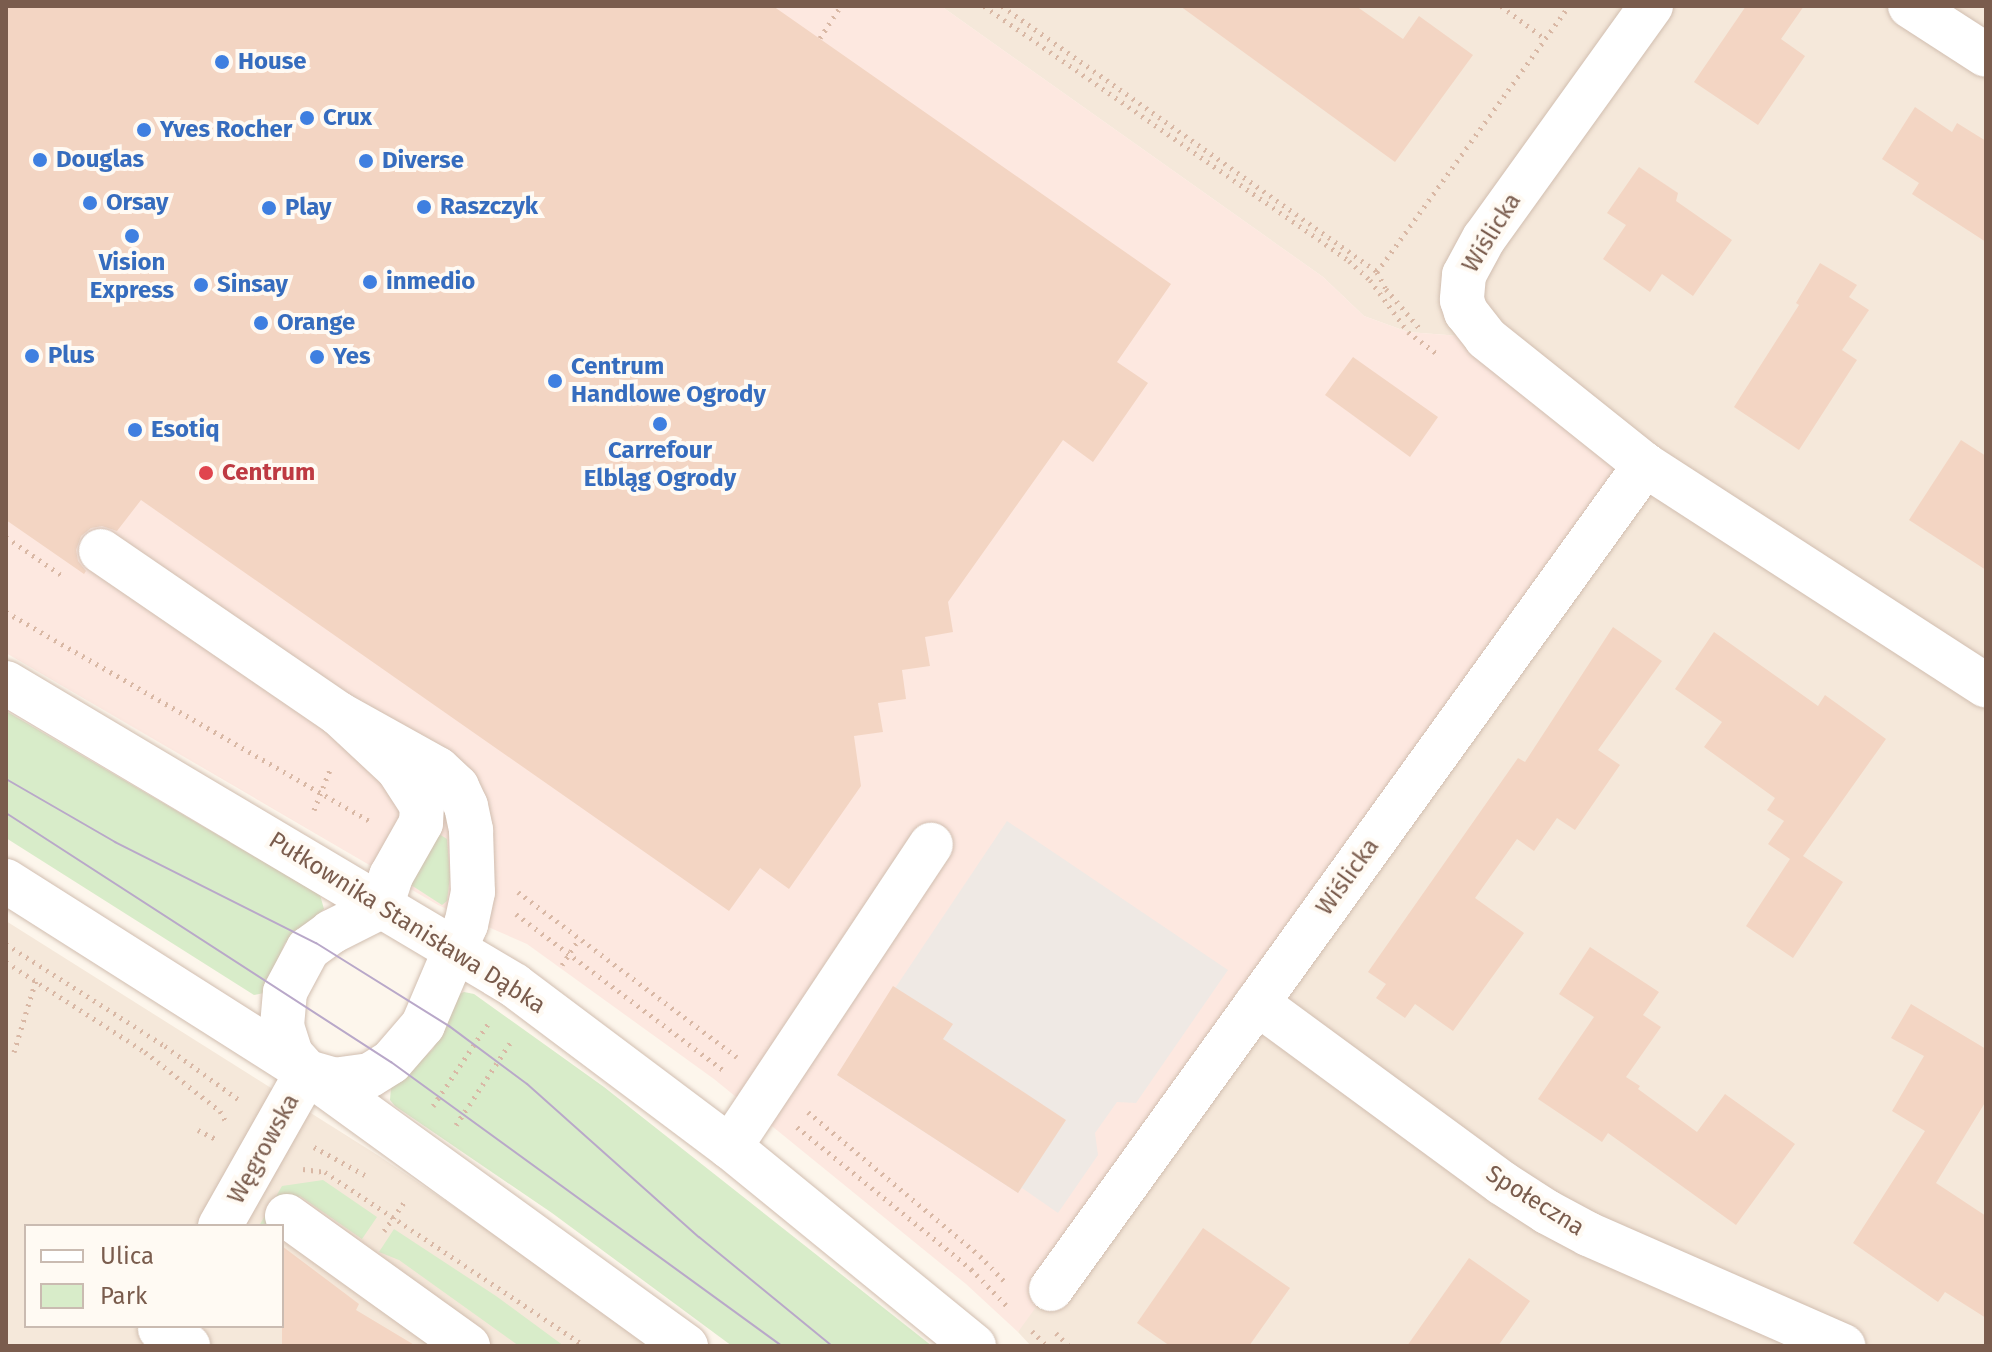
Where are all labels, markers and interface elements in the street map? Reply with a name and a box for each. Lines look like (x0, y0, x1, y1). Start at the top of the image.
place label: House (238, 48, 307, 76)
marker: House (213, 53, 231, 71)
place label: Crux (323, 104, 372, 132)
marker: Crux (298, 109, 316, 127)
place label: Yves Rocher (160, 116, 292, 144)
marker: Yves Rocher (135, 121, 153, 139)
place label: Douglas (56, 146, 144, 174)
place label: Diverse (382, 147, 464, 175)
marker: Douglas (31, 151, 49, 169)
marker: Diverse (357, 152, 375, 170)
street label: Wiślicka (1456, 188, 1528, 278)
place label: Orsay (106, 189, 168, 217)
place label: Raszczyk (440, 193, 538, 221)
marker: Orsay (81, 194, 99, 212)
place label: Play (285, 194, 331, 222)
marker: Raszczyk (415, 198, 433, 216)
marker: Play (260, 199, 278, 217)
marker: Vision Express (123, 227, 141, 245)
place label: Vision Express (90, 249, 174, 305)
place label: inmedio (386, 268, 475, 296)
place label: Sinsay (217, 271, 288, 299)
marker: inmedio (361, 273, 379, 291)
marker: Sinsay (192, 276, 210, 294)
place label: Orange (277, 309, 355, 337)
marker: Orange (252, 314, 270, 332)
place label: Plus (48, 342, 95, 370)
place label: Yes (333, 343, 371, 371)
marker: Plus (23, 347, 41, 365)
marker: Yes (308, 348, 326, 366)
place label: Centrum Handlowe Ogrody (571, 353, 766, 409)
marker: Centrum Handlowe Ogrody (546, 372, 564, 390)
marker: Carrefour Elbląg Ogrody (651, 415, 669, 433)
place label: Esotiq (151, 416, 220, 444)
marker: Esotiq (126, 421, 144, 439)
place label: Carrefour Elbląg Ogrody (584, 437, 736, 493)
place label: Centrum (222, 459, 315, 487)
marker: Centrum (197, 464, 215, 482)
street label: Pułkownika Stanisława Dąbka (263, 826, 551, 1020)
street label: Wiślicka (1310, 833, 1386, 921)
street label: Węgrowska (222, 1089, 306, 1209)
street label: Społeczna (1480, 1159, 1590, 1243)
legend (24, 1224, 284, 1328)
text: Ulica (100, 1242, 154, 1270)
text: Park (100, 1282, 147, 1310)

